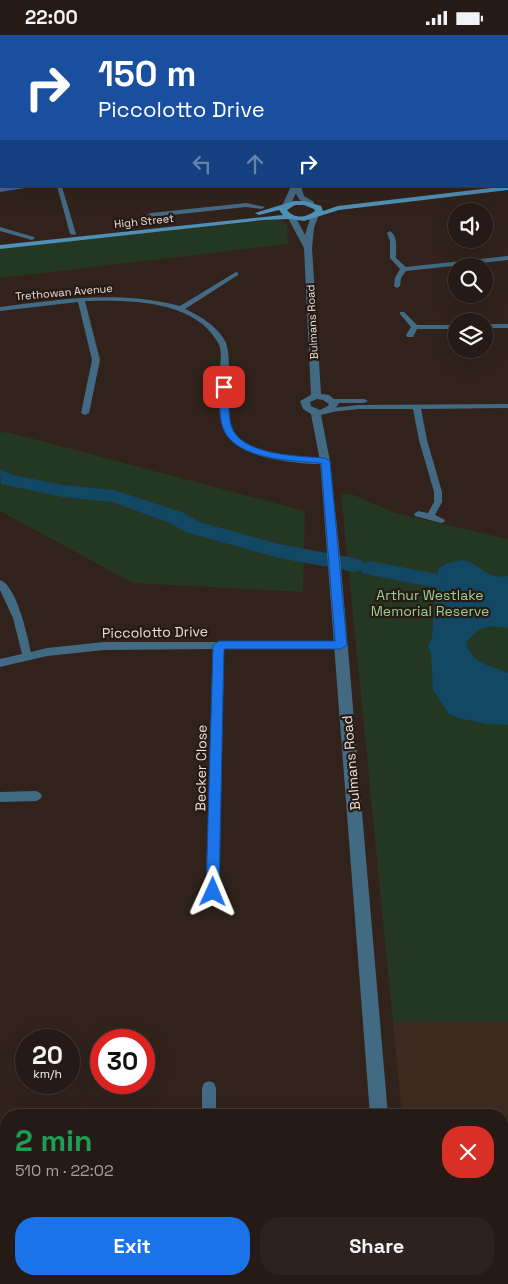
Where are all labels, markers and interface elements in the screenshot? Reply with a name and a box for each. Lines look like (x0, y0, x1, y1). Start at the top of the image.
text: 22:00 (25, 5, 78, 30)
text: 150 m (98, 52, 196, 96)
icon: right (15, 55, 80, 120)
text: Piccolotto Drive (98, 95, 265, 123)
icon: left (188, 150, 216, 178)
icon: ahead (241, 150, 269, 178)
icon: right (294, 150, 322, 178)
map controls (448, 203, 493, 358)
button: sound (448, 203, 493, 248)
street label: High Street (113, 211, 175, 231)
button: search (448, 258, 493, 303)
street label: Trethowan Avenue (15, 281, 113, 303)
street label: Bulmans Road (303, 284, 321, 360)
button: layers (448, 313, 493, 358)
pin (203, 366, 245, 408)
icon: arrive (210, 373, 238, 401)
park label: Arthur Westlake Memorial Reserve (371, 586, 489, 620)
street label: Piccolotto Drive (102, 622, 208, 642)
street label: Bulmans Road (338, 715, 364, 811)
street label: Becker Close (191, 724, 211, 812)
position arrow (186, 865, 238, 917)
speed limit sign: 30 (90, 1029, 155, 1094)
text: 20 (32, 1039, 63, 1071)
text: km/h (33, 1066, 62, 1082)
text: 2 min (15, 1121, 93, 1160)
button: close (442, 1126, 494, 1178)
text: 510 m · 22:02 (15, 1160, 114, 1181)
button: Exit (15, 1217, 250, 1275)
button: Share (260, 1217, 494, 1275)

